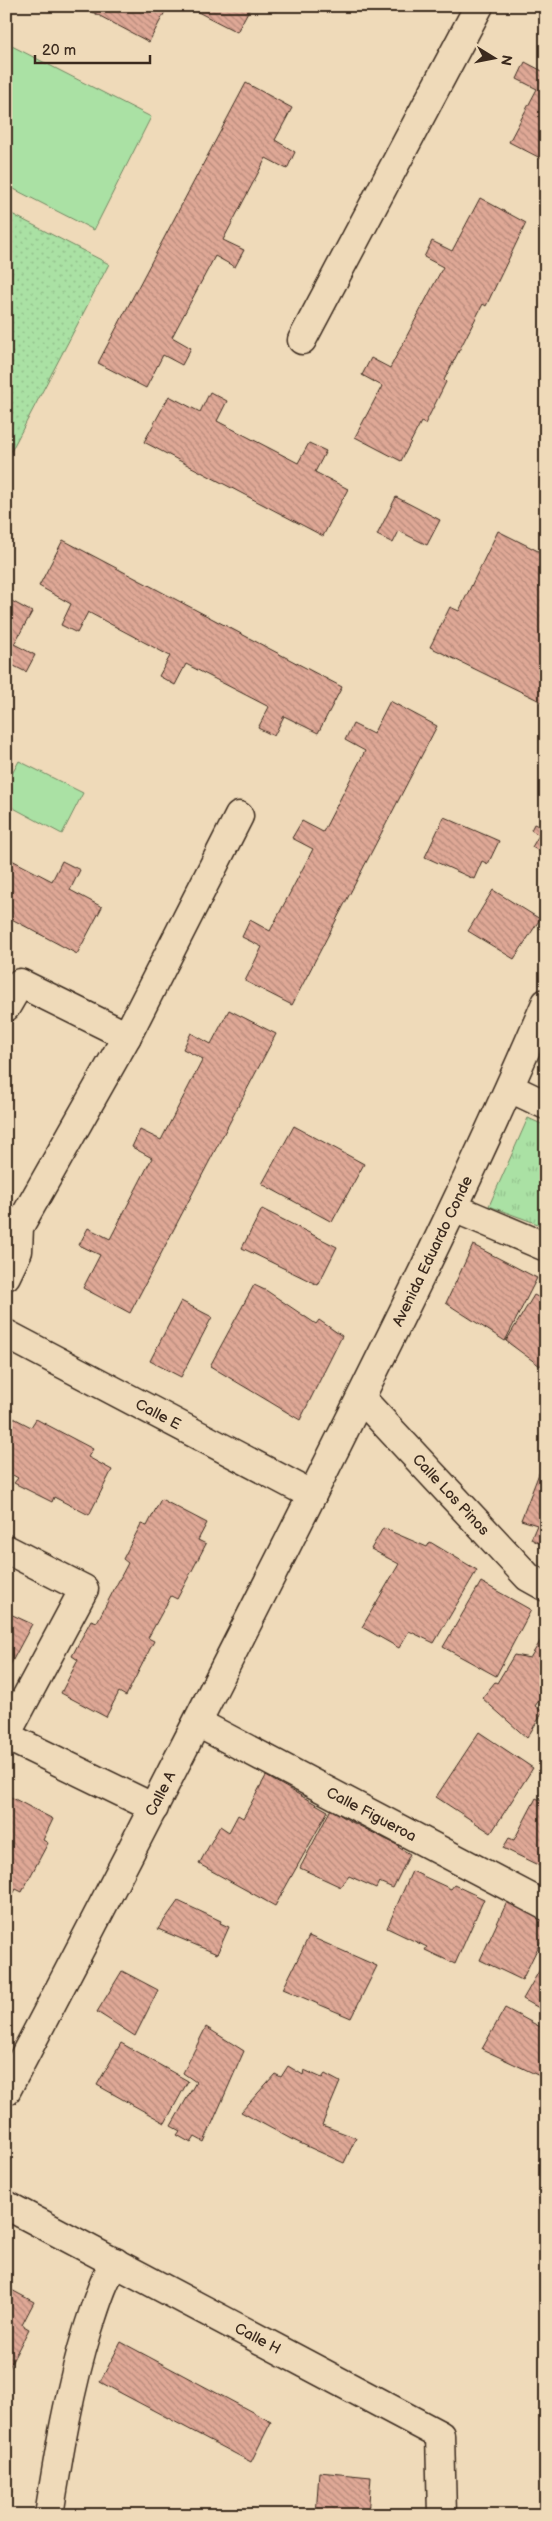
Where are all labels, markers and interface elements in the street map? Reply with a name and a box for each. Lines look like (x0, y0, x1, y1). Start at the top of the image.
scale bar (35, 32, 150, 64)
north arrow (470, 32, 520, 82)
text: 20 m (42, 41, 76, 60)
text: N (497, 54, 516, 67)
street label: Avenida Eduardo Conde (388, 1173, 477, 1330)
street label: Calle E (132, 1395, 184, 1434)
street label: Calle Los Pinos (408, 1450, 494, 1540)
street label: Calle A (141, 1768, 181, 1820)
street label: Calle Figueroa (323, 1783, 420, 1846)
street label: Calle H (231, 2319, 284, 2359)

